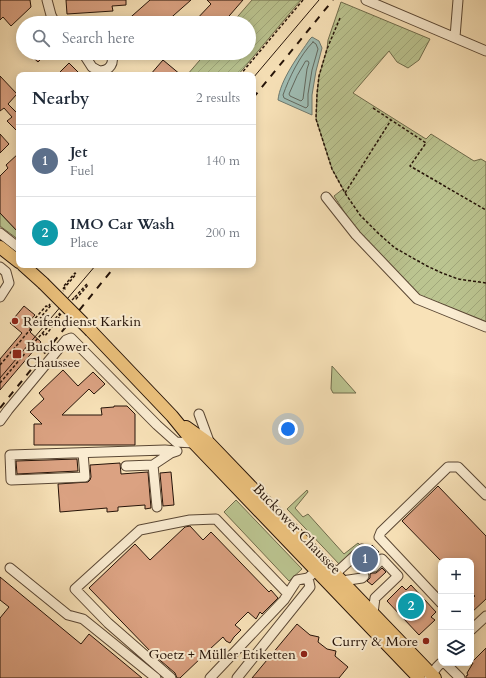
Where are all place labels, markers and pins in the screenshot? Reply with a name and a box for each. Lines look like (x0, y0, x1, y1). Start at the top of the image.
place label: Reifendienst Karkin (23, 312, 141, 331)
marker: Reifendienst Karkin (10, 316, 20, 326)
place label: Buckower Chaussee (26, 337, 88, 372)
marker: Buckower Chaussee (11, 348, 23, 360)
pin: 1 (352, 544, 378, 574)
pin: 2 (398, 591, 424, 621)
place label: Curry & More (332, 632, 418, 651)
marker: Curry & More (421, 636, 431, 646)
place label: Goetz + Müller Etiketten (148, 645, 296, 664)
marker: Goetz + Müller Etiketten (299, 649, 309, 659)

